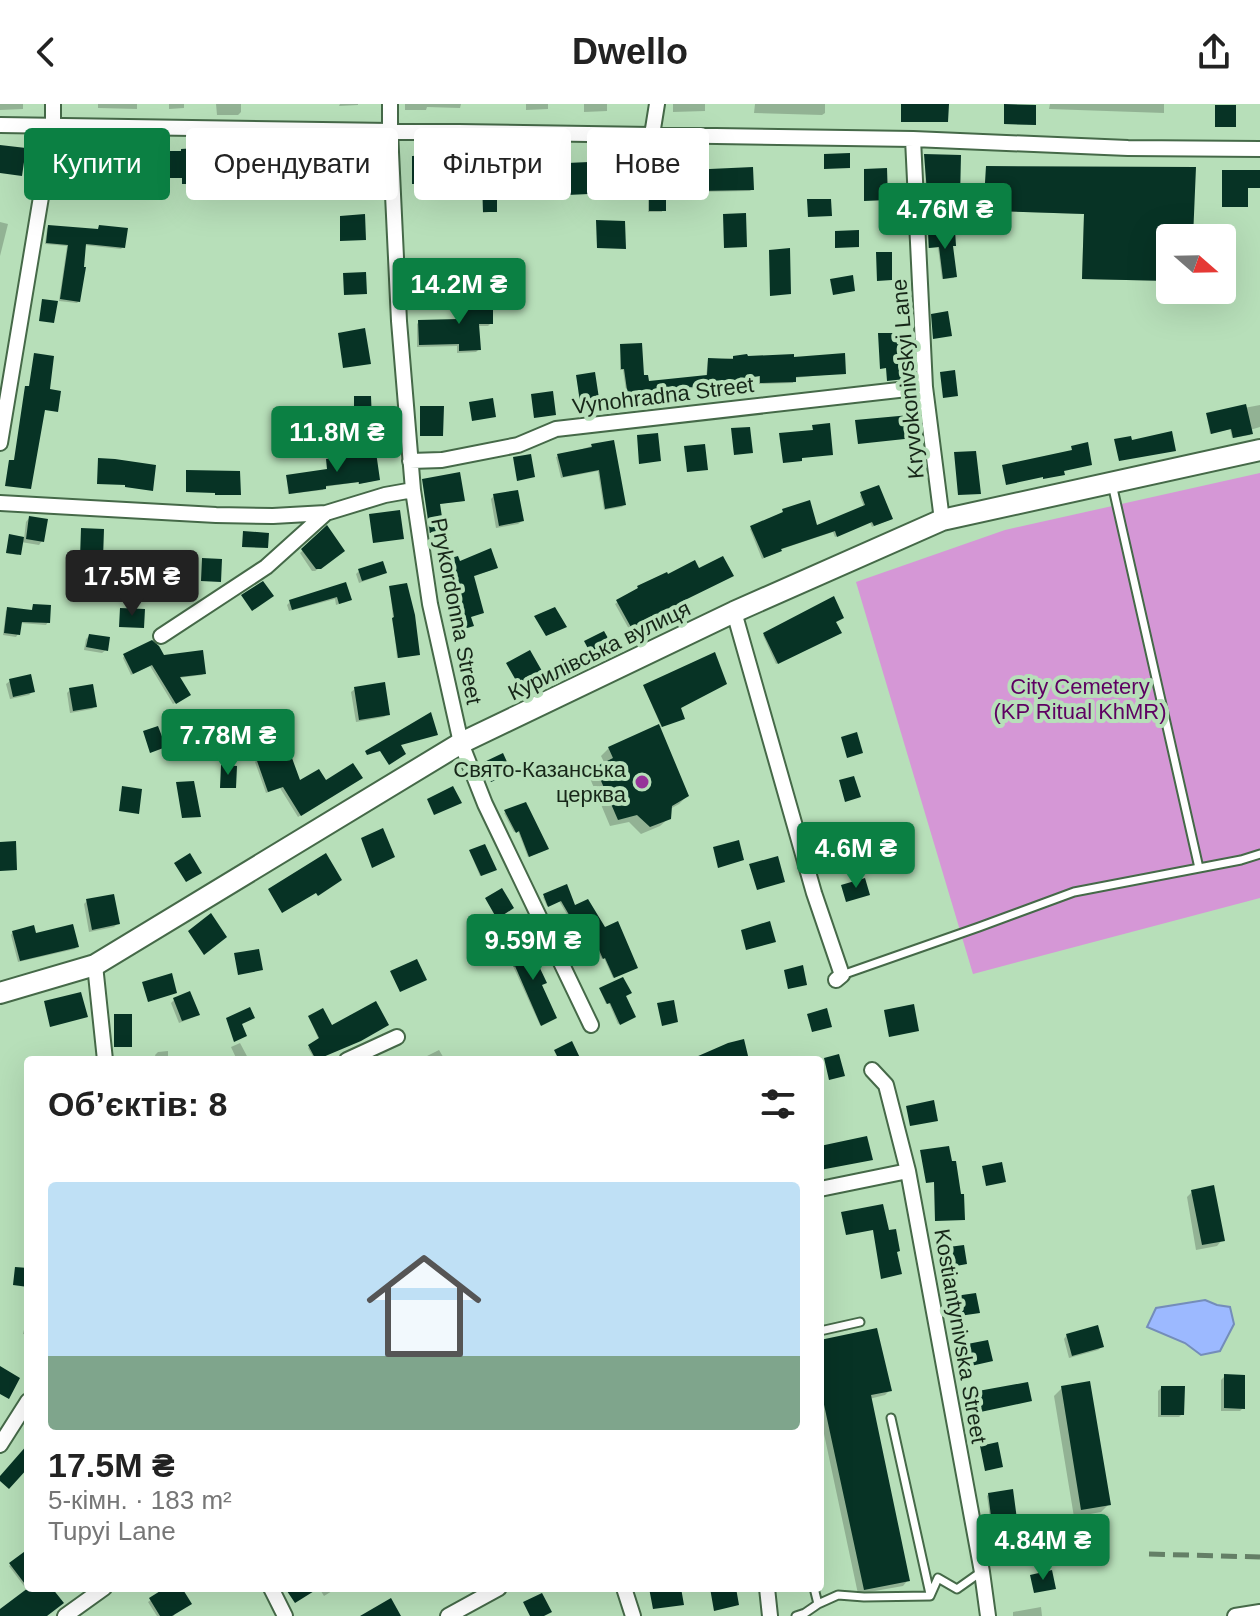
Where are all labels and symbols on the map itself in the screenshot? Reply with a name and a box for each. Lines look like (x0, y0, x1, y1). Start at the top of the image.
pin: 4.76M ₴ (871, 183, 1019, 251)
north arrow (1156, 224, 1236, 304)
pin: 14.2M ₴ (385, 258, 533, 326)
street label: Kryvokonivskyi Lane (886, 278, 929, 480)
street label: Vynohradna Street (571, 372, 755, 419)
pin: 11.8M ₴ (263, 406, 411, 474)
street label: Prykordonna Street (426, 516, 487, 707)
pin: 17.5M ₴ (58, 550, 206, 618)
street label: Курилівська вулиця (504, 595, 694, 705)
park label: City Cemetery (KP Ritual KhMR) (993, 674, 1167, 724)
pin: 7.78M ₴ (154, 709, 302, 777)
place label: Свято-Казанська церква (453, 757, 627, 807)
marker: Свято-Казанська церква (633, 773, 651, 791)
pin: 4.6M ₴ (791, 822, 921, 890)
pin: 9.59M ₴ (459, 914, 607, 982)
street label: Kostiantynivska Street (929, 1227, 992, 1445)
pin: 4.84M ₴ (969, 1514, 1117, 1582)

